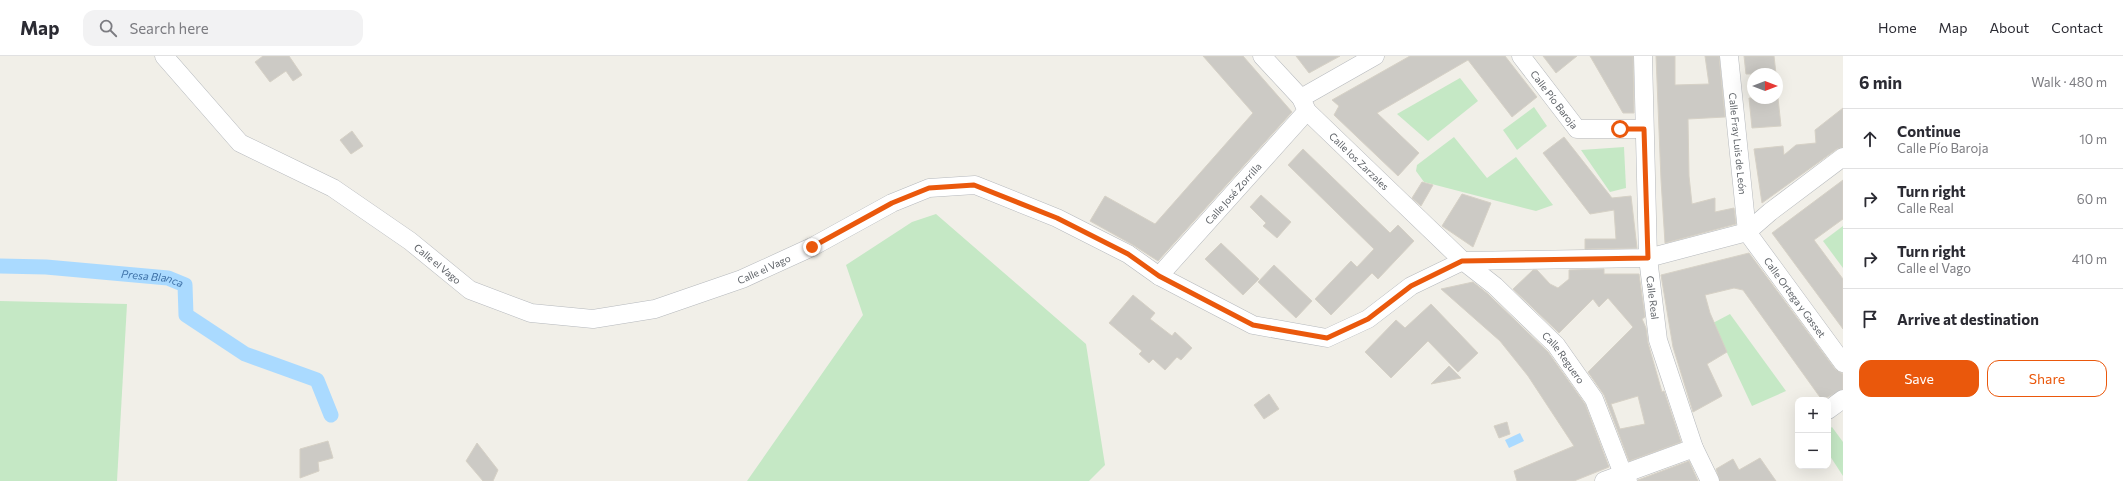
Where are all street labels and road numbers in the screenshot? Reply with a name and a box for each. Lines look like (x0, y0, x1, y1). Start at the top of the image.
street label: Calle Pío Baroja (1528, 68, 1581, 131)
street label: Calle Fray Luis de León (1727, 92, 1749, 195)
street label: Calle los Zarzales (1327, 130, 1392, 193)
street label: Calle José Zorrilla (1202, 160, 1264, 227)
street label: Calle el Vago (412, 241, 464, 286)
street label: Calle el Vago (736, 252, 792, 286)
street label: Calle Ortega y Gasset (1762, 255, 1828, 340)
street label: Calle Real (1644, 275, 1661, 320)
street label: Calle Reguero (1540, 329, 1587, 386)

